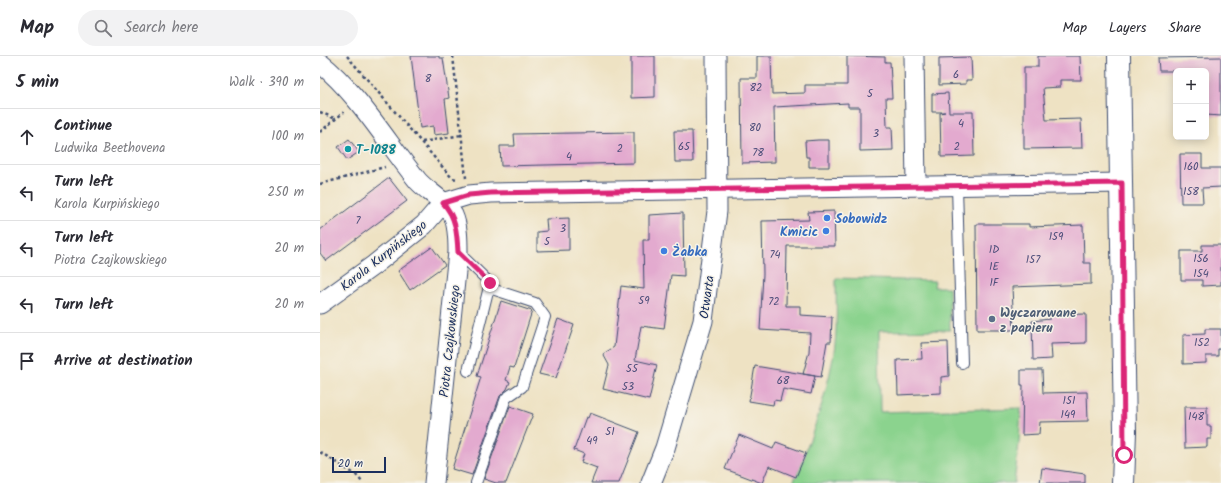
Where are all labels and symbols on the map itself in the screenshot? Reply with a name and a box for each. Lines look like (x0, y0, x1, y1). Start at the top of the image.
house number: 6 (953, 66, 959, 84)
house number: 8 (425, 70, 432, 88)
house number: 82 (749, 79, 763, 97)
house number: 5 (867, 85, 874, 103)
house number: 4 (958, 115, 964, 133)
house number: 80 (749, 119, 762, 137)
house number: 3 (873, 125, 879, 143)
house number: 65 (678, 138, 691, 156)
house number: 2 (954, 138, 960, 156)
place label: T-1088 (356, 140, 396, 161)
house number: 2 (617, 140, 623, 158)
marker: T-1088 (343, 144, 353, 154)
house number: 78 (752, 144, 764, 162)
house number: 4 (566, 148, 572, 166)
house number: 160 (1183, 158, 1199, 176)
house number: 158 (1183, 183, 1199, 201)
place label: Sobowidz (835, 209, 887, 230)
house number: 7 (355, 212, 361, 230)
marker: Sobowidz (822, 213, 832, 223)
street label: Karola Kurpińskiego (336, 215, 432, 297)
house number: 3 (560, 220, 566, 238)
place label: Kmicic (780, 222, 818, 243)
marker: Kmicic (821, 226, 831, 236)
house number: 159 (1049, 228, 1064, 246)
house number: 5 (544, 233, 551, 251)
house number: 1D (989, 241, 999, 259)
place label: Żabka (672, 242, 708, 263)
marker: Żabka (659, 246, 669, 256)
house number: 74 (769, 246, 781, 264)
house number: 156 (1193, 250, 1209, 268)
house number: 157 (1026, 251, 1041, 269)
house number: 1E (989, 258, 1000, 276)
house number: 154 (1193, 265, 1209, 283)
route end (481, 274, 499, 292)
street label: Otwarta (694, 274, 721, 320)
house number: 1F (989, 274, 1000, 292)
street label: Piotra Czajkowskiego (434, 284, 467, 398)
house number: 59 (638, 292, 650, 310)
house number: 72 (768, 293, 780, 311)
place label: Wyczarowane z papieru (1000, 303, 1077, 339)
marker: Wyczarowane z papieru (987, 314, 997, 324)
house number: 152 (1194, 334, 1210, 352)
house number: 55 (626, 360, 639, 378)
house number: 68 (777, 372, 790, 390)
house number: 53 (622, 378, 634, 396)
house number: 151 (1063, 392, 1075, 410)
house number: 149 (1061, 406, 1076, 424)
house number: 148 (1188, 408, 1204, 426)
house number: 51 (605, 423, 615, 441)
house number: 49 (586, 432, 598, 450)
route start (1115, 446, 1133, 464)
scale bar (332, 455, 386, 474)

